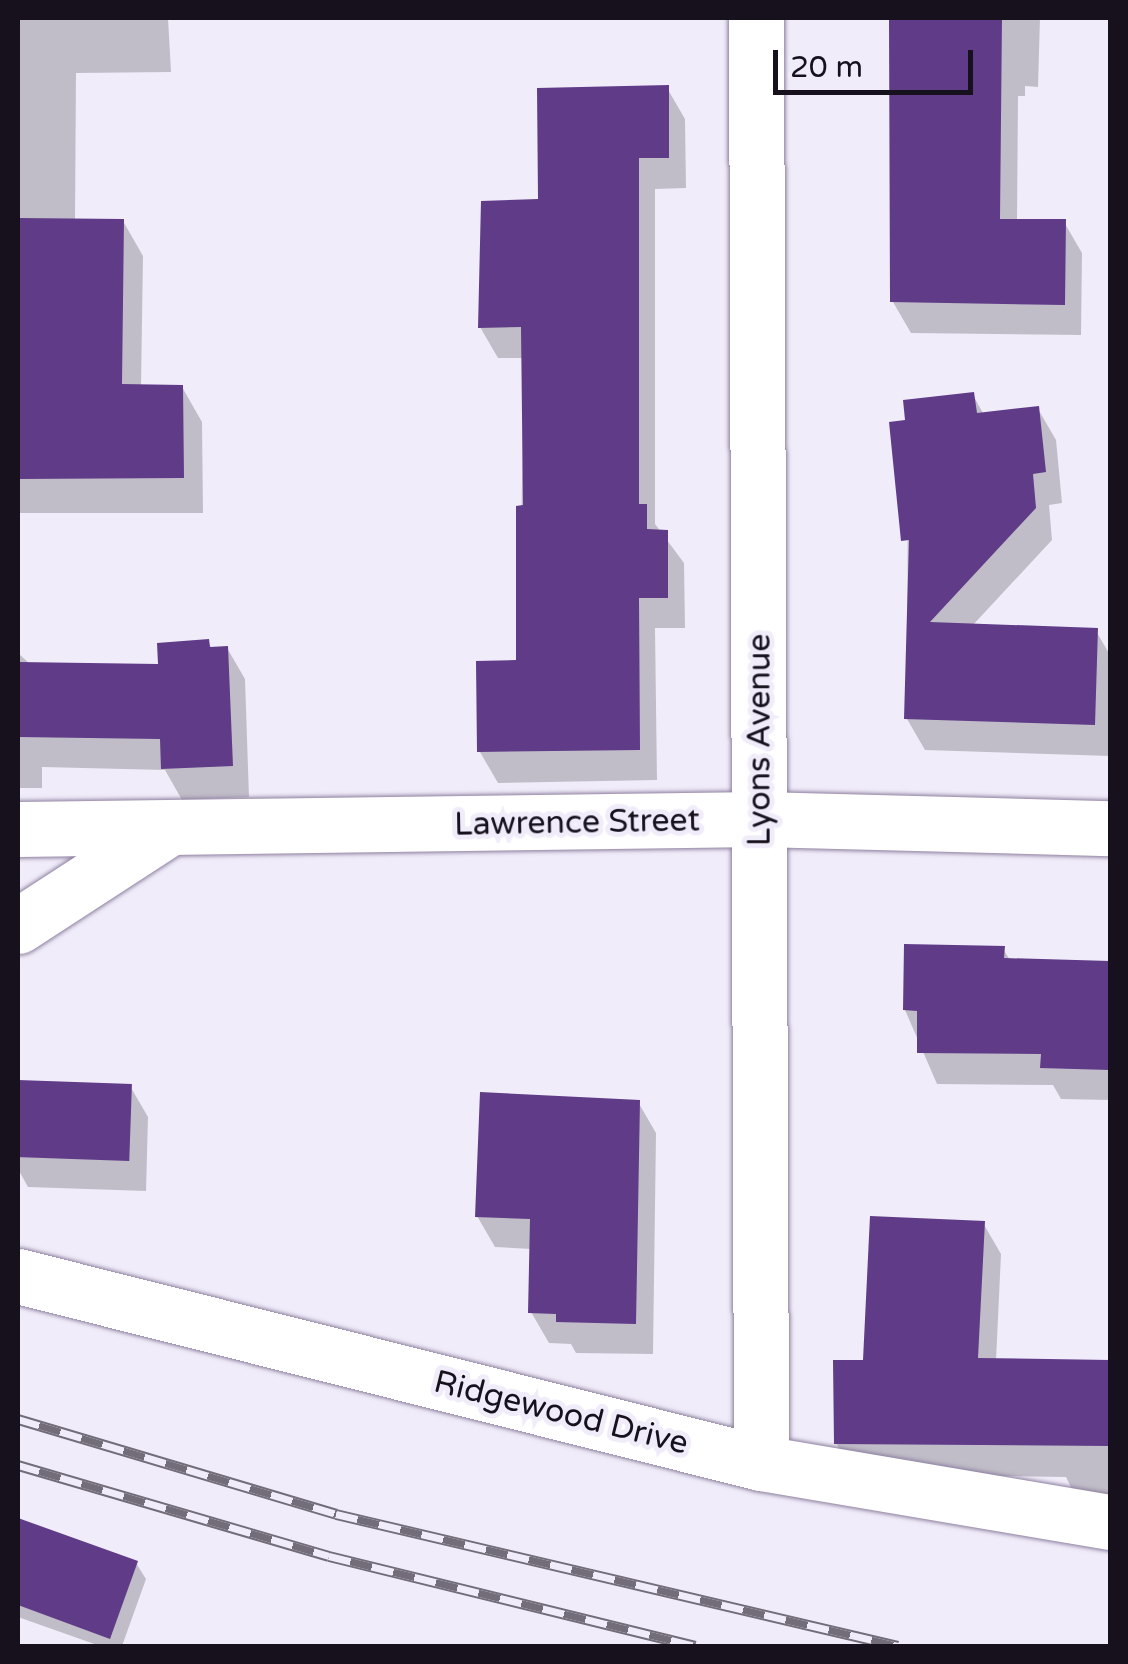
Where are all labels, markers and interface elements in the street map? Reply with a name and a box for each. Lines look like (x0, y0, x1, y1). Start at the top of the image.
scale bar (778, 30, 978, 92)
text: 20 m (790, 49, 863, 86)
street label: Lyons Avenue (741, 634, 779, 846)
street label: Lawrence Street (454, 802, 700, 844)
street label: Ridgewood Drive (430, 1363, 692, 1463)

